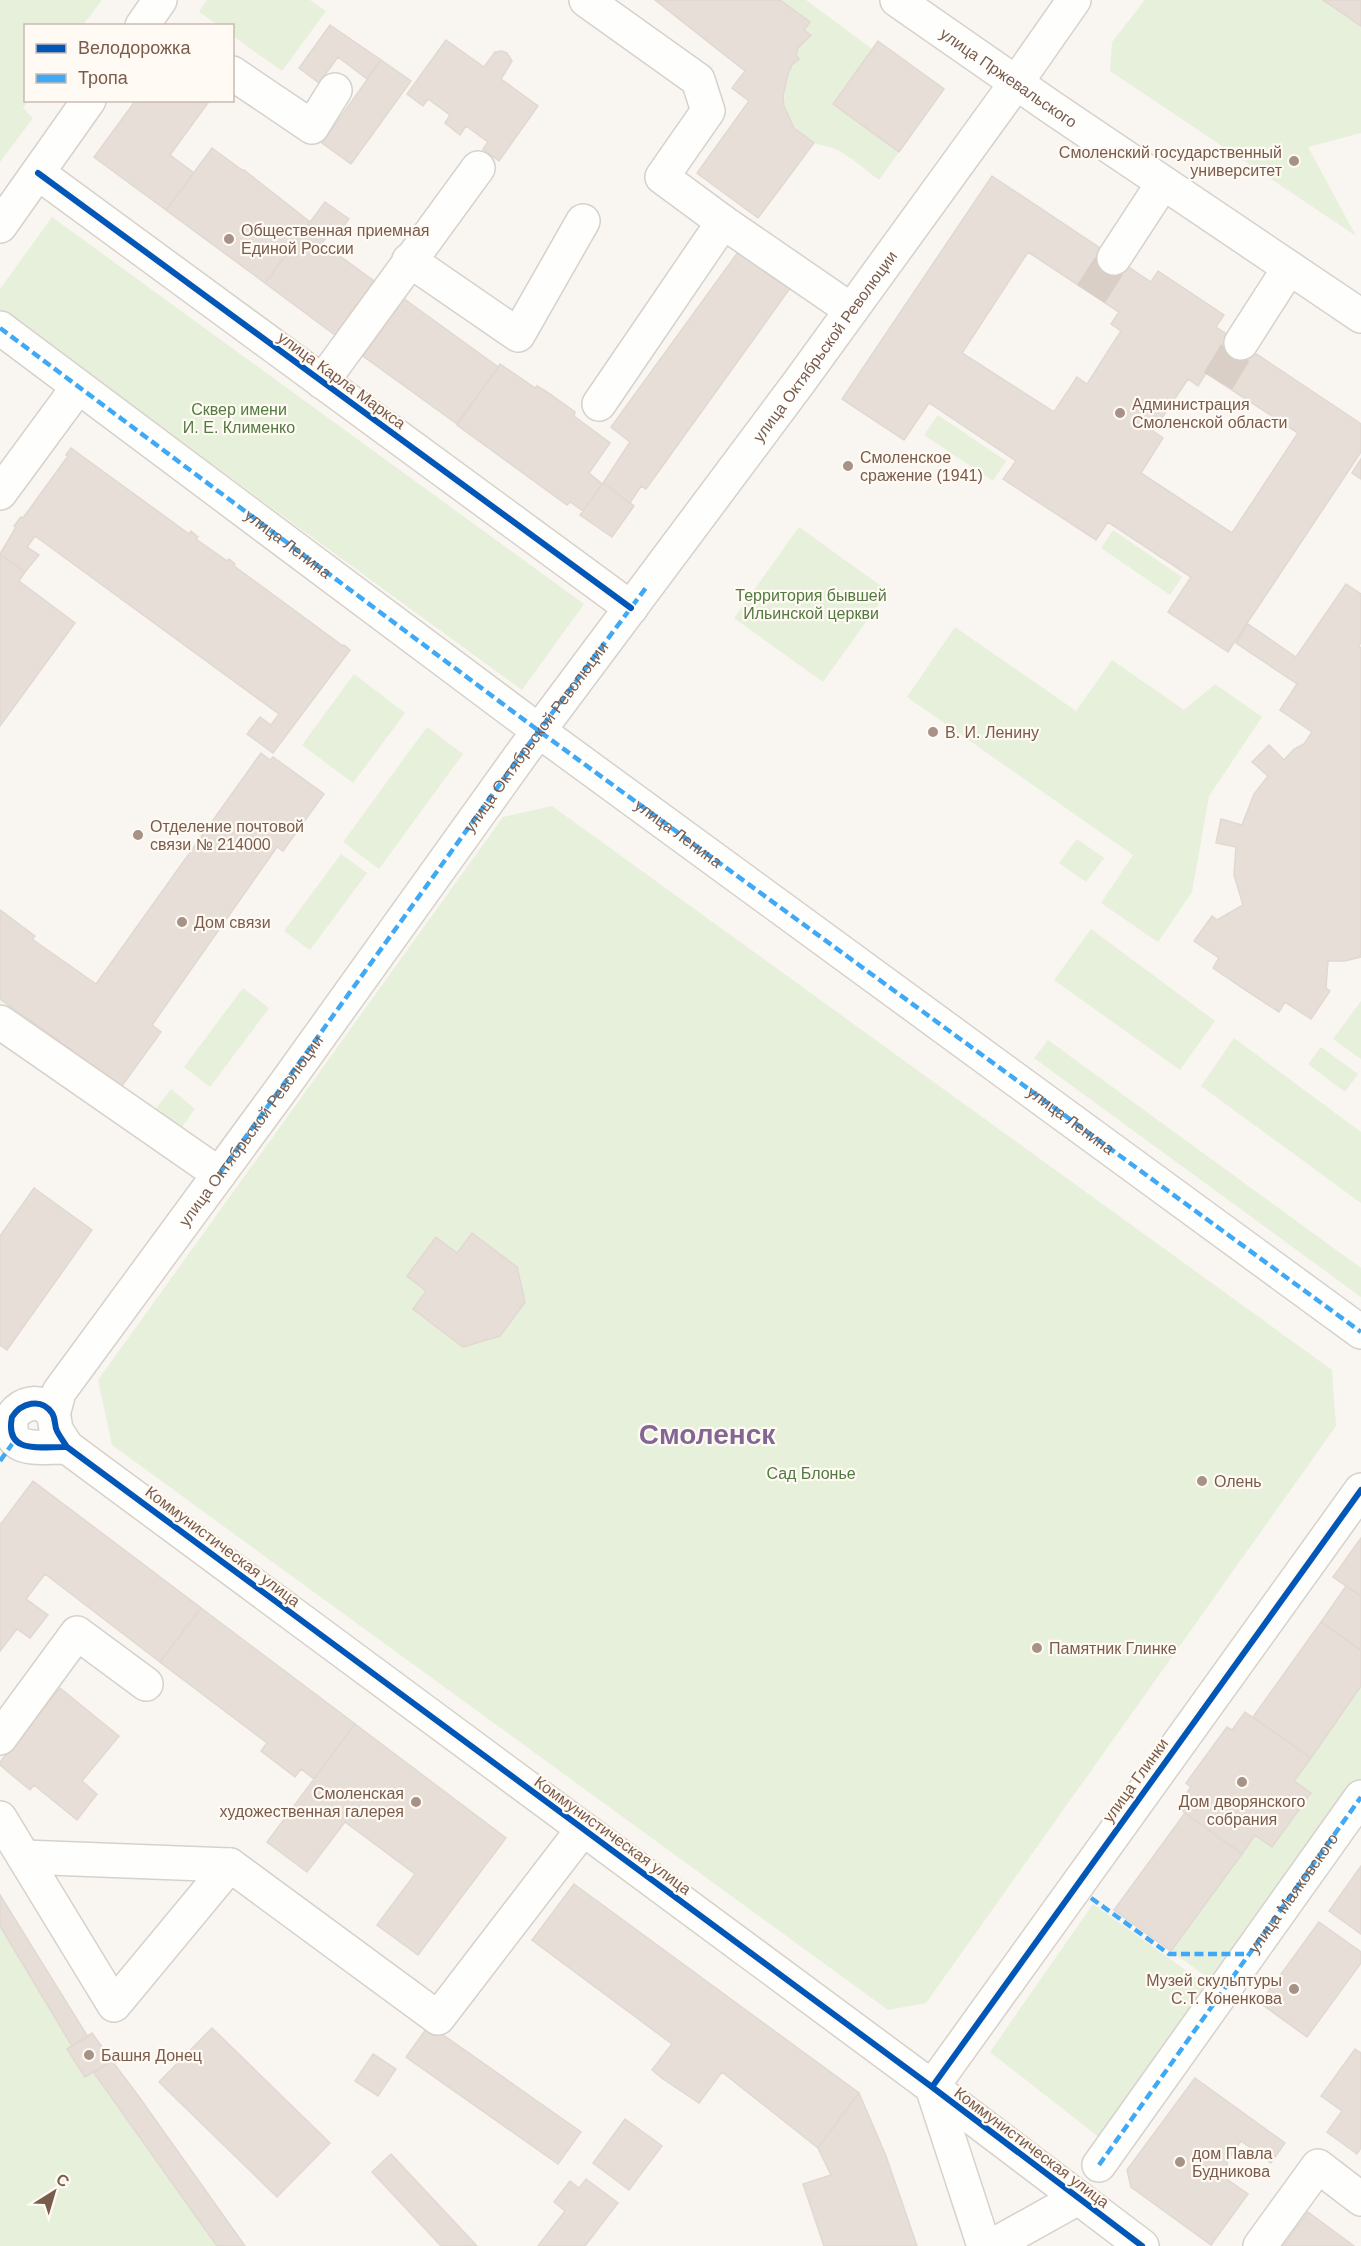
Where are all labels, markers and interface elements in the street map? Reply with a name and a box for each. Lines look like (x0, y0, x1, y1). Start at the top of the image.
legend (24, 24, 234, 102)
street label: улица Пржевальского (937, 25, 1080, 131)
text: Велодорожка (78, 38, 191, 58)
text: Тропа (78, 68, 129, 88)
place label: Смоленский государственный университет (1059, 144, 1283, 179)
marker: Смоленский государственный университет (1287, 154, 1301, 168)
place label: Общественная приемная Единой России (241, 222, 430, 257)
marker: Общественная приемная Единой России (222, 232, 236, 246)
street label: улица Октябрьской Революции (750, 248, 900, 445)
street label: улица Карла Маркса (275, 329, 409, 432)
place label: Администрация Смоленской области (1132, 396, 1287, 431)
park label: Сквер имени И. Е. Клименко (183, 401, 295, 436)
marker: Администрация Смоленской области (1113, 406, 1127, 420)
place label: Смоленское сражение (1941) (860, 449, 983, 484)
marker: Смоленское сражение (1941) (841, 459, 855, 473)
street label: улица Ленина (242, 506, 335, 582)
park label: Территория бывшей Ильинской церкви (735, 587, 887, 622)
street label: улица Октябрьской Революции (460, 638, 611, 836)
place label: В. И. Ленину (945, 724, 1039, 741)
marker: В. И. Ленину (926, 725, 940, 739)
street label: улица Ленина (632, 796, 725, 871)
place label: Отделение почтовой связи № 214000 (150, 818, 304, 853)
marker: Отделение почтовой связи № 214000 (131, 828, 145, 842)
place label: Дом связи (194, 914, 271, 931)
marker: Дом связи (175, 915, 189, 929)
street label: улица Октябрьской Революции (176, 1032, 326, 1230)
street label: улица Ленина (1024, 1083, 1118, 1158)
district label: Смоленск (639, 1419, 776, 1450)
park label: Сад Блонье (766, 1465, 856, 1482)
place label: Олень (1214, 1473, 1262, 1490)
marker: Олень (1195, 1474, 1209, 1488)
street label: Коммунистическая улица (142, 1483, 303, 1610)
place label: Памятник Глинке (1049, 1640, 1177, 1657)
marker: Памятник Глинке (1030, 1641, 1044, 1655)
street label: улица Глинки (1099, 1735, 1171, 1825)
street label: Коммунистическая улица (531, 1773, 694, 1898)
marker: Дом дворянского собрания (1235, 1775, 1249, 1789)
place label: Смоленская художественная галерея (220, 1785, 404, 1820)
place label: Дом дворянского собрания (1179, 1793, 1305, 1828)
marker: Смоленская художественная галерея (409, 1795, 423, 1809)
street label: улица Маяковского (1245, 1830, 1341, 1956)
place label: Музей скульптуры С.Т. Коненкова (1146, 1972, 1282, 2007)
marker: Музей скульптуры С.Т. Коненкова (1287, 1982, 1301, 1996)
place label: Башня Донец (101, 2047, 202, 2064)
marker: Башня Донец (82, 2048, 96, 2062)
street label: Коммунистическая улица (951, 2084, 1112, 2211)
place label: дом Павла Будникова (1192, 2145, 1273, 2180)
marker: дом Павла Будникова (1173, 2155, 1187, 2169)
north arrow (24, 2162, 84, 2222)
text: С (53, 2170, 73, 2191)

